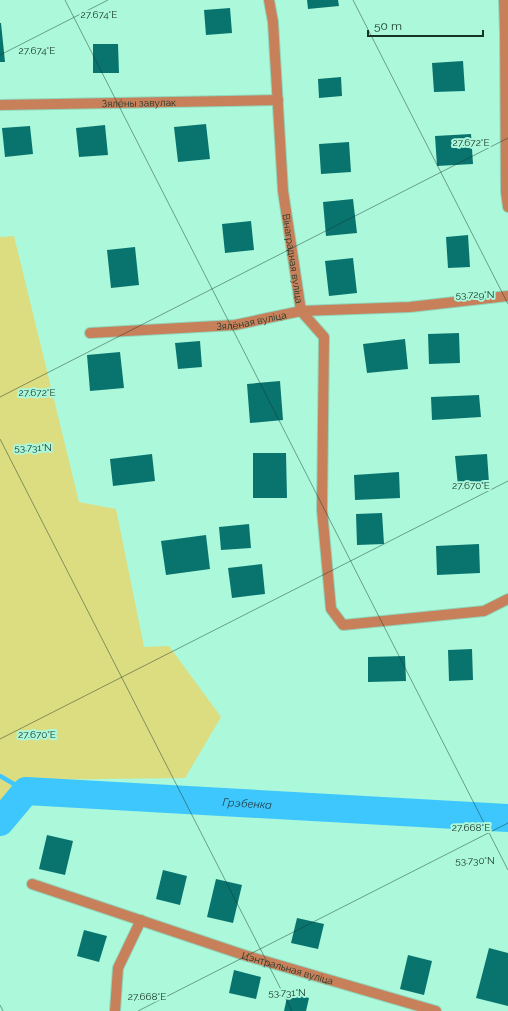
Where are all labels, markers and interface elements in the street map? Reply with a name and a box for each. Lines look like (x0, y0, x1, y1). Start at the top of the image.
text: 27.674°E (81, 9, 117, 20)
scale bar (368, 12, 483, 38)
text: 50 m (374, 19, 402, 33)
text: 27.674°E (19, 45, 55, 56)
street label: Зялёны завулак (102, 97, 176, 109)
text: 27.672°E (452, 137, 490, 148)
street label: Вінаградная вуліца (280, 213, 305, 304)
text: 53.729°N (456, 289, 494, 300)
street label: Зялёная вуліца (216, 309, 287, 332)
text: 27.672°E (18, 387, 56, 398)
text: 53.731°N (14, 442, 52, 453)
text: 27.670°E (452, 480, 490, 491)
text: 27.670°E (18, 729, 56, 740)
water label: Грэбенка (222, 796, 273, 812)
text: 27.668°E (452, 822, 490, 833)
text: 53.730°N (455, 855, 495, 866)
street label: Цэнтральная вуліца (240, 950, 334, 987)
text: 53.731°N (268, 987, 306, 998)
text: 27.668°E (128, 991, 166, 1002)

